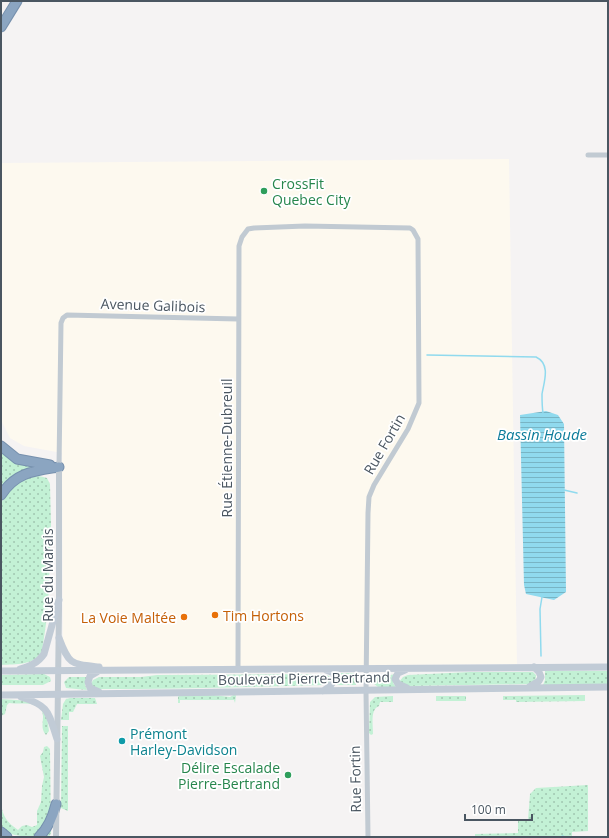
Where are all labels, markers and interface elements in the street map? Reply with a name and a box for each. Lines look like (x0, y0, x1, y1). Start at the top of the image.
place label: CrossFit Quebec City (272, 174, 351, 209)
marker: CrossFit Quebec City (259, 186, 269, 196)
street label: Avenue Galibois (100, 294, 206, 316)
street label: Rue Étienne-Dubreuil (217, 379, 236, 517)
street label: Rue Fortin (359, 410, 409, 478)
water label: Bassin Houde (497, 424, 588, 444)
street label: Rue du Marais (38, 528, 57, 622)
place label: Tim Hortons (223, 606, 304, 625)
place label: La Voie Maltée (81, 608, 176, 627)
marker: Tim Hortons (210, 610, 220, 620)
marker: La Voie Maltée (179, 612, 189, 622)
street label: Boulevard Pierre-Bertrand (218, 667, 390, 689)
place label: Prémont Harley-Davidson (130, 724, 237, 759)
marker: Prémont Harley-Davidson (117, 736, 127, 746)
street label: Rue Fortin (345, 745, 365, 813)
place label: Délire Escalade Pierre-Bertrand (178, 758, 280, 793)
marker: Délire Escalade Pierre-Bertrand (283, 770, 293, 780)
scale bar (465, 796, 532, 822)
text: 100 m (471, 801, 506, 818)

